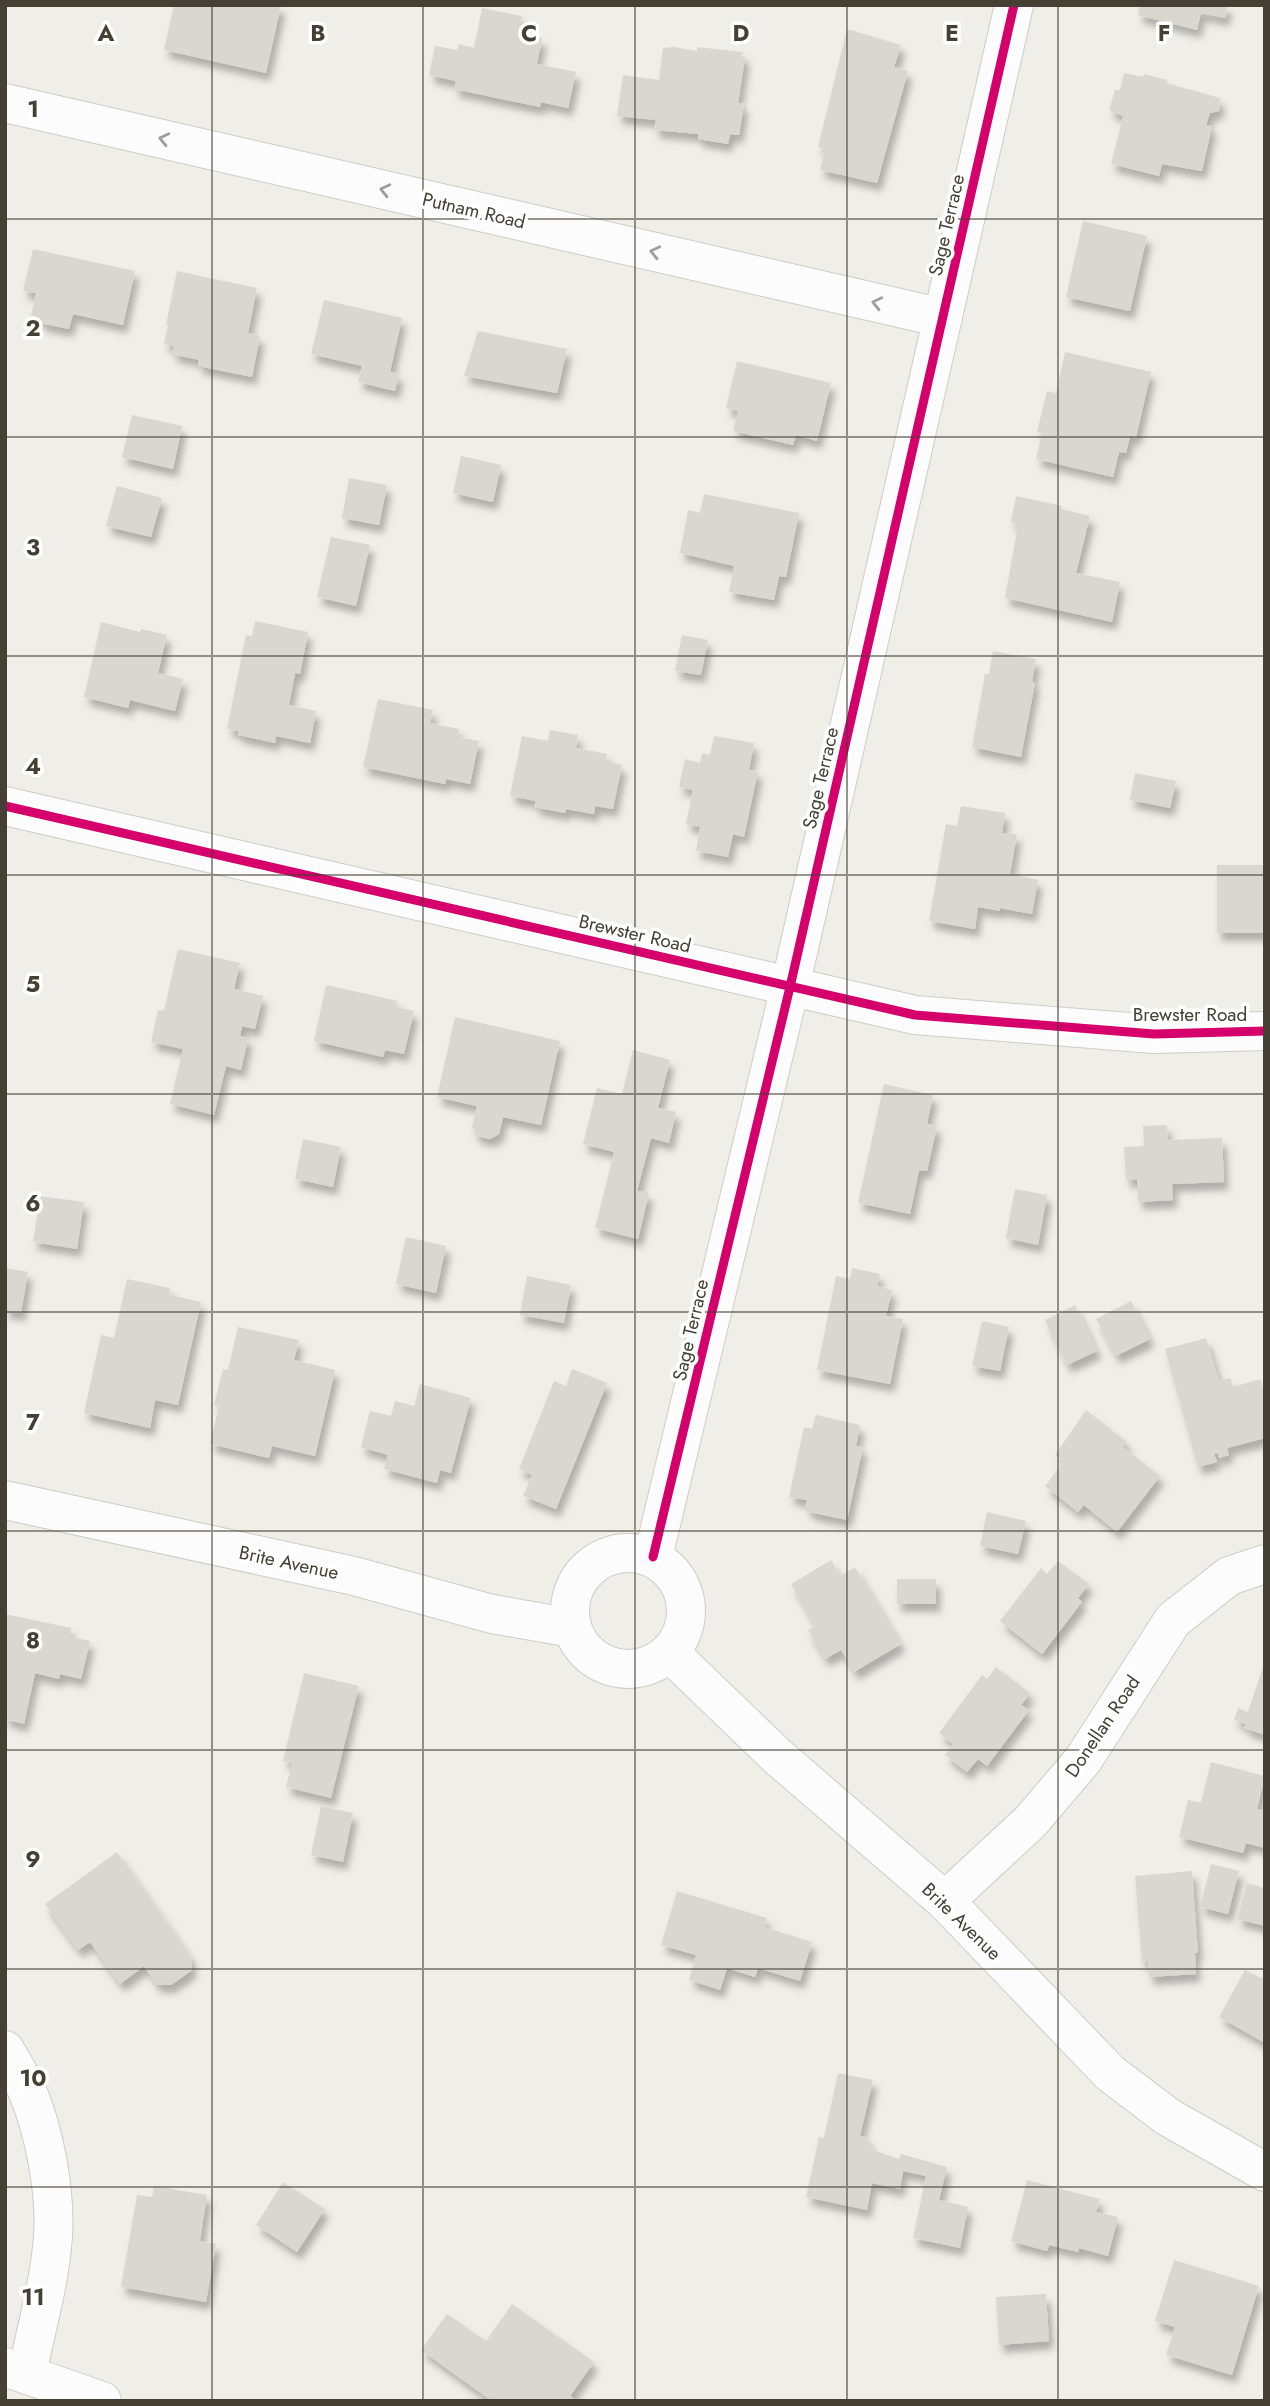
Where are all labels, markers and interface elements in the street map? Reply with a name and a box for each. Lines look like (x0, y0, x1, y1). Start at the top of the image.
text: A (97, 16, 115, 50)
text: B (310, 16, 326, 50)
text: C (521, 16, 537, 50)
text: D (733, 16, 750, 50)
text: E (945, 16, 959, 50)
text: F (1158, 16, 1170, 50)
text: 1 (27, 92, 39, 126)
one-way arrow (158, 133, 170, 147)
street label: Sage Terrace (922, 171, 971, 279)
one-way arrow (379, 184, 391, 198)
street label: Putnam Road (420, 186, 528, 235)
one-way arrow (649, 246, 661, 260)
one-way arrow (871, 296, 883, 311)
text: 2 (25, 311, 41, 345)
text: 3 (26, 530, 40, 564)
street label: Sage Terrace (796, 724, 845, 832)
text: 4 (25, 749, 41, 783)
street label: Brewster Road (576, 907, 694, 960)
text: 5 (26, 967, 40, 1001)
street label: Brewster Road (1133, 1001, 1247, 1028)
text: 6 (25, 1186, 41, 1220)
street label: Sage Terrace (666, 1276, 715, 1384)
text: 7 (26, 1405, 40, 1439)
street label: Brite Avenue (237, 1539, 341, 1586)
text: 8 (26, 1623, 40, 1657)
street label: Donellan Road (1058, 1670, 1146, 1783)
text: 9 (25, 1842, 41, 1876)
street label: Brite Avenue (916, 1876, 1008, 1966)
text: 10 (20, 2061, 46, 2095)
text: 11 (21, 2280, 45, 2314)

